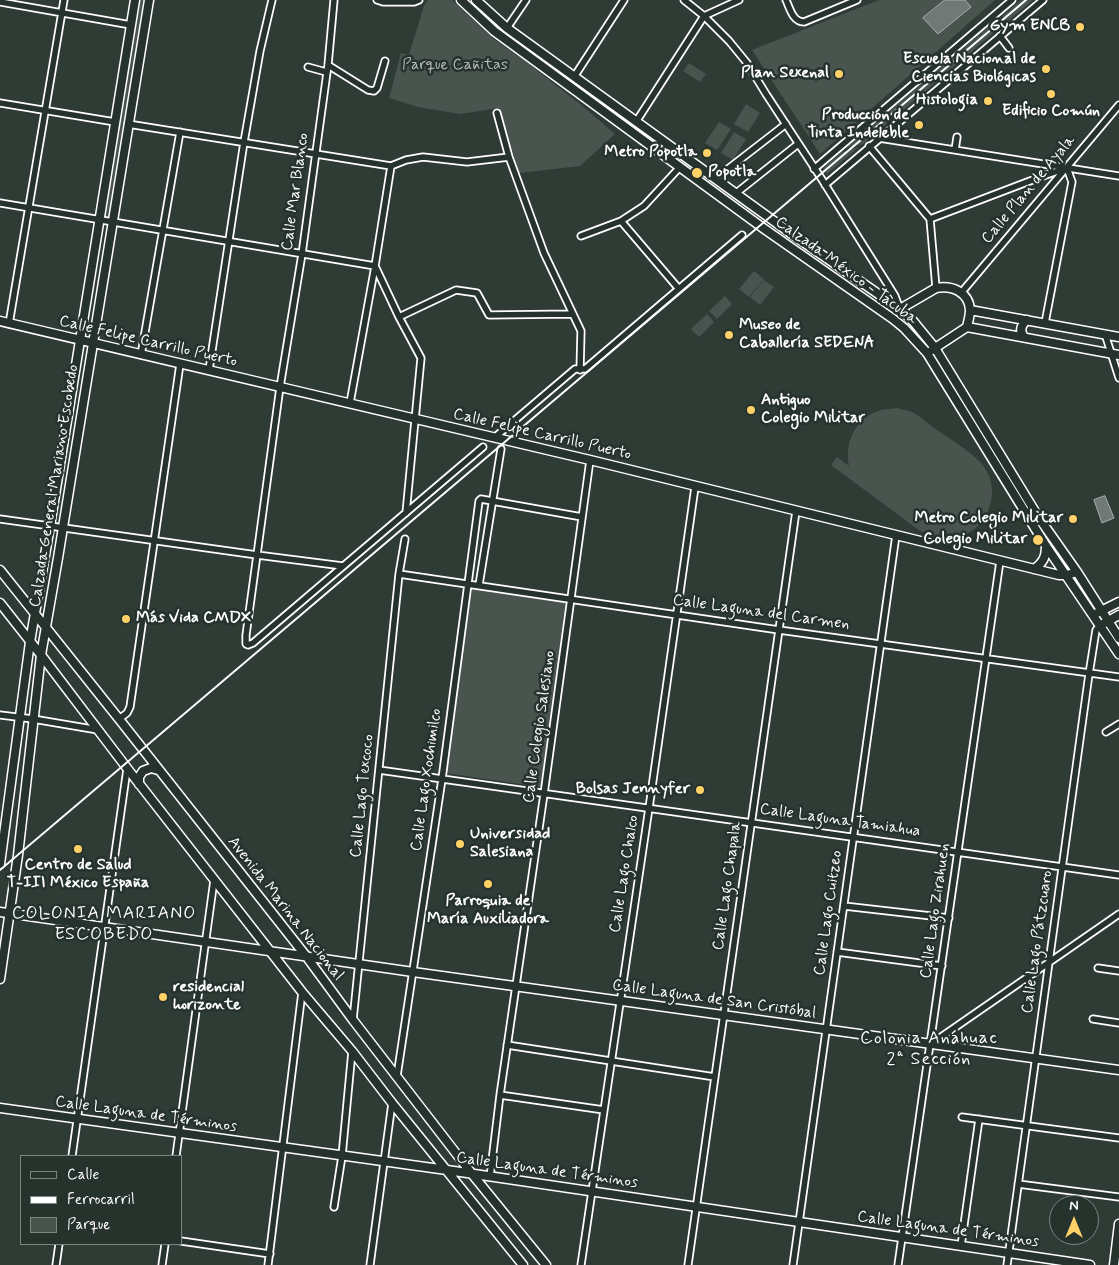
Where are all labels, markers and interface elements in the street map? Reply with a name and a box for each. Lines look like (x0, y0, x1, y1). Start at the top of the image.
place label: Gym ENCB (990, 17, 1070, 37)
marker: Gym ENCB (1074, 21, 1086, 33)
place label: Escuela Nacional de Ciencias Biológicas (903, 50, 1036, 88)
park label: Parque Cañitas (402, 56, 508, 76)
marker: Escuela Nacional de Ciencias Biológicas (1040, 63, 1052, 75)
place label: Plan Sexenal (741, 64, 829, 84)
marker: Plan Sexenal (833, 68, 845, 80)
marker: Edificio Común (1045, 88, 1057, 100)
place label: Histologia (916, 91, 978, 111)
marker: Histologia (982, 95, 994, 107)
place label: Edificio Común (1002, 102, 1100, 122)
place label: Producción de Tinta Indeleble (808, 106, 909, 144)
marker: Producción de Tinta Indeleble (913, 119, 925, 131)
street label: Calle Mar Blanco (278, 132, 314, 252)
street label: Calle Plan de Ayala (978, 132, 1080, 248)
place label: Metro Popotla (604, 143, 697, 163)
marker: Metro Popotla (701, 147, 713, 159)
place label: Popotla (708, 163, 756, 183)
marker: Popotla (690, 166, 704, 180)
street label: Calzada México - Tacuba (771, 213, 921, 329)
street label: Calle Felipe Carrillo Puerto (57, 312, 239, 372)
place label: Museo de Caballería SEDENA (739, 316, 874, 354)
marker: Museo de Caballería SEDENA (723, 329, 735, 341)
street label: Calzada General Mariano Escobedo (26, 363, 84, 609)
place label: Antiguo Colegio Militar (761, 391, 865, 429)
marker: Antiguo Colegio Militar (745, 404, 757, 416)
street label: Calle Felipe Carrillo Puerto (451, 405, 633, 465)
place label: Metro Colegio Militar (915, 509, 1063, 529)
marker: Metro Colegio Militar (1067, 513, 1079, 525)
place label: Colegio Militar (923, 530, 1027, 550)
marker: Colegio Militar (1031, 533, 1045, 547)
street label: Calle Laguna del Carmen (671, 591, 851, 635)
place label: Más Vida CMDX (136, 609, 251, 629)
marker: Más Vida CMDX (120, 613, 132, 625)
street label: Calle Colegio Salesiano (520, 650, 560, 804)
street label: Calle Lago Xochimilco (407, 707, 447, 853)
street label: Calle Lago Texcoco (347, 733, 379, 859)
place label: Bolsas Jennyfer (576, 780, 690, 800)
marker: Bolsas Jennyfer (694, 784, 706, 796)
street label: Calle Laguna Tamiahua (758, 800, 922, 842)
street label: Calle Lago Chalco (606, 814, 644, 934)
street label: Calle Lago Chapala (709, 820, 747, 952)
place label: Universidad Salesiana (470, 825, 550, 863)
street label: Avenida Marina Nacional (223, 833, 347, 985)
marker: Universidad Salesiana (454, 838, 466, 850)
street label: Calle Lago Zirahuen (917, 842, 955, 980)
marker: Centro de Salud T-III México España (72, 843, 84, 855)
street label: Calle Lago Cuitzeo (811, 849, 847, 977)
place label: Centro de Salud T-III México España (7, 856, 149, 894)
street label: Calle Lago Pátzcuaro (1018, 869, 1058, 1015)
marker: Parroquia de María Auxiliadora (482, 878, 494, 890)
place label: Parroquia de María Auxiliadora (427, 892, 549, 930)
district label: COLONIA MARIANO ESCOBEDO (13, 903, 195, 946)
street label: Calle Laguna de San Cristóbal (611, 976, 817, 1024)
place label: residencial horizonte (173, 978, 244, 1016)
marker: residencial horizonte (157, 991, 169, 1003)
district label: Colonia Anáhuac 2ª Sección (856, 1028, 1002, 1070)
street label: Calle Laguna de Términos (54, 1093, 238, 1137)
street label: Calle Laguna de Términos (455, 1149, 639, 1193)
legend (20, 1155, 182, 1245)
text: Calle (67, 1165, 99, 1185)
text: Ferrocarril (67, 1190, 135, 1210)
north arrow (1049, 1195, 1099, 1245)
text: N (1069, 1197, 1079, 1215)
street label: Calle Laguna de Términos (856, 1208, 1040, 1252)
text: Parque (67, 1215, 110, 1235)

